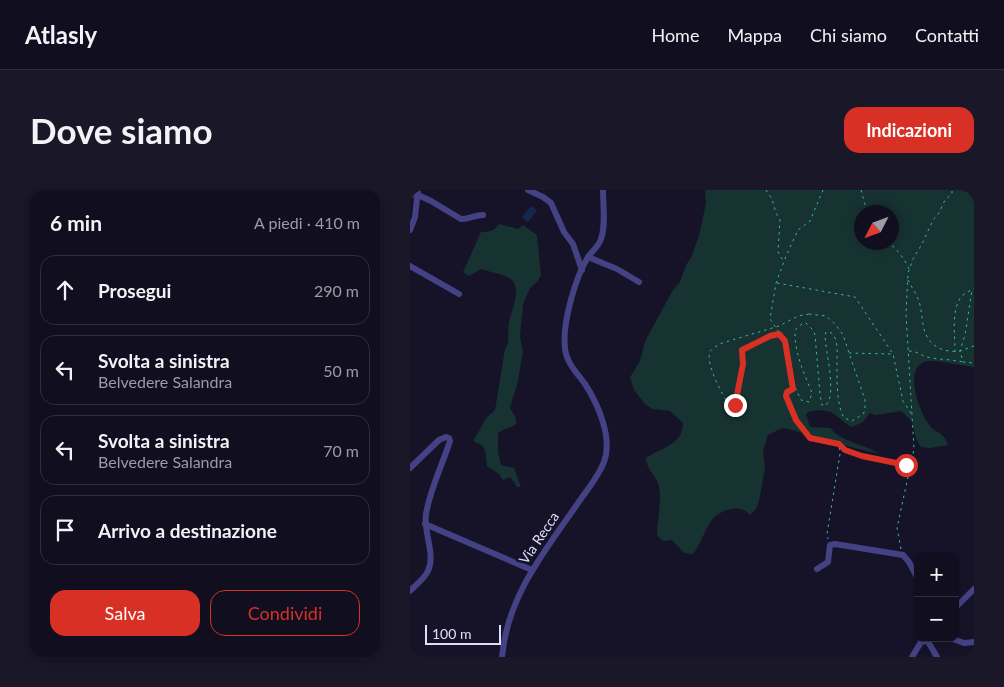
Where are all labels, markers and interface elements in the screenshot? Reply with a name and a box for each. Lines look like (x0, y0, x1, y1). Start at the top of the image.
text: Atlasly (25, 20, 97, 49)
text: Home (651, 24, 699, 46)
text: Mappa (727, 24, 782, 46)
text: Chi siamo (810, 24, 887, 46)
text: Contatti (915, 24, 979, 46)
button: Indicazioni (844, 107, 974, 153)
text: Dove siamo (30, 109, 213, 151)
north arrow (854, 205, 899, 250)
text: 6 min (50, 210, 102, 235)
text: A piedi · 410 m (254, 213, 360, 232)
icon: ahead (51, 276, 79, 304)
text: Prosegui (98, 279, 171, 302)
text: 290 m (314, 281, 359, 300)
text: Svolta a sinistra (98, 349, 230, 372)
icon: left (51, 356, 79, 384)
text: 50 m (323, 361, 359, 380)
text: Belvedere Salandra (98, 372, 232, 391)
route end (724, 394, 747, 417)
text: Svolta a sinistra (98, 429, 230, 452)
icon: left (51, 436, 79, 464)
text: 70 m (323, 441, 359, 460)
text: Belvedere Salandra (98, 452, 232, 471)
route start (895, 454, 918, 477)
street label: Via Recca (515, 508, 562, 567)
icon: arrive (51, 516, 79, 544)
text: Arrivo a destinazione (98, 519, 277, 542)
map controls (914, 552, 959, 642)
button: + (914, 552, 959, 597)
button: Salva (50, 590, 200, 636)
button: Condividi (210, 590, 360, 636)
button: − (914, 597, 959, 642)
scale bar (425, 622, 501, 645)
text: 100 m (432, 625, 471, 642)

